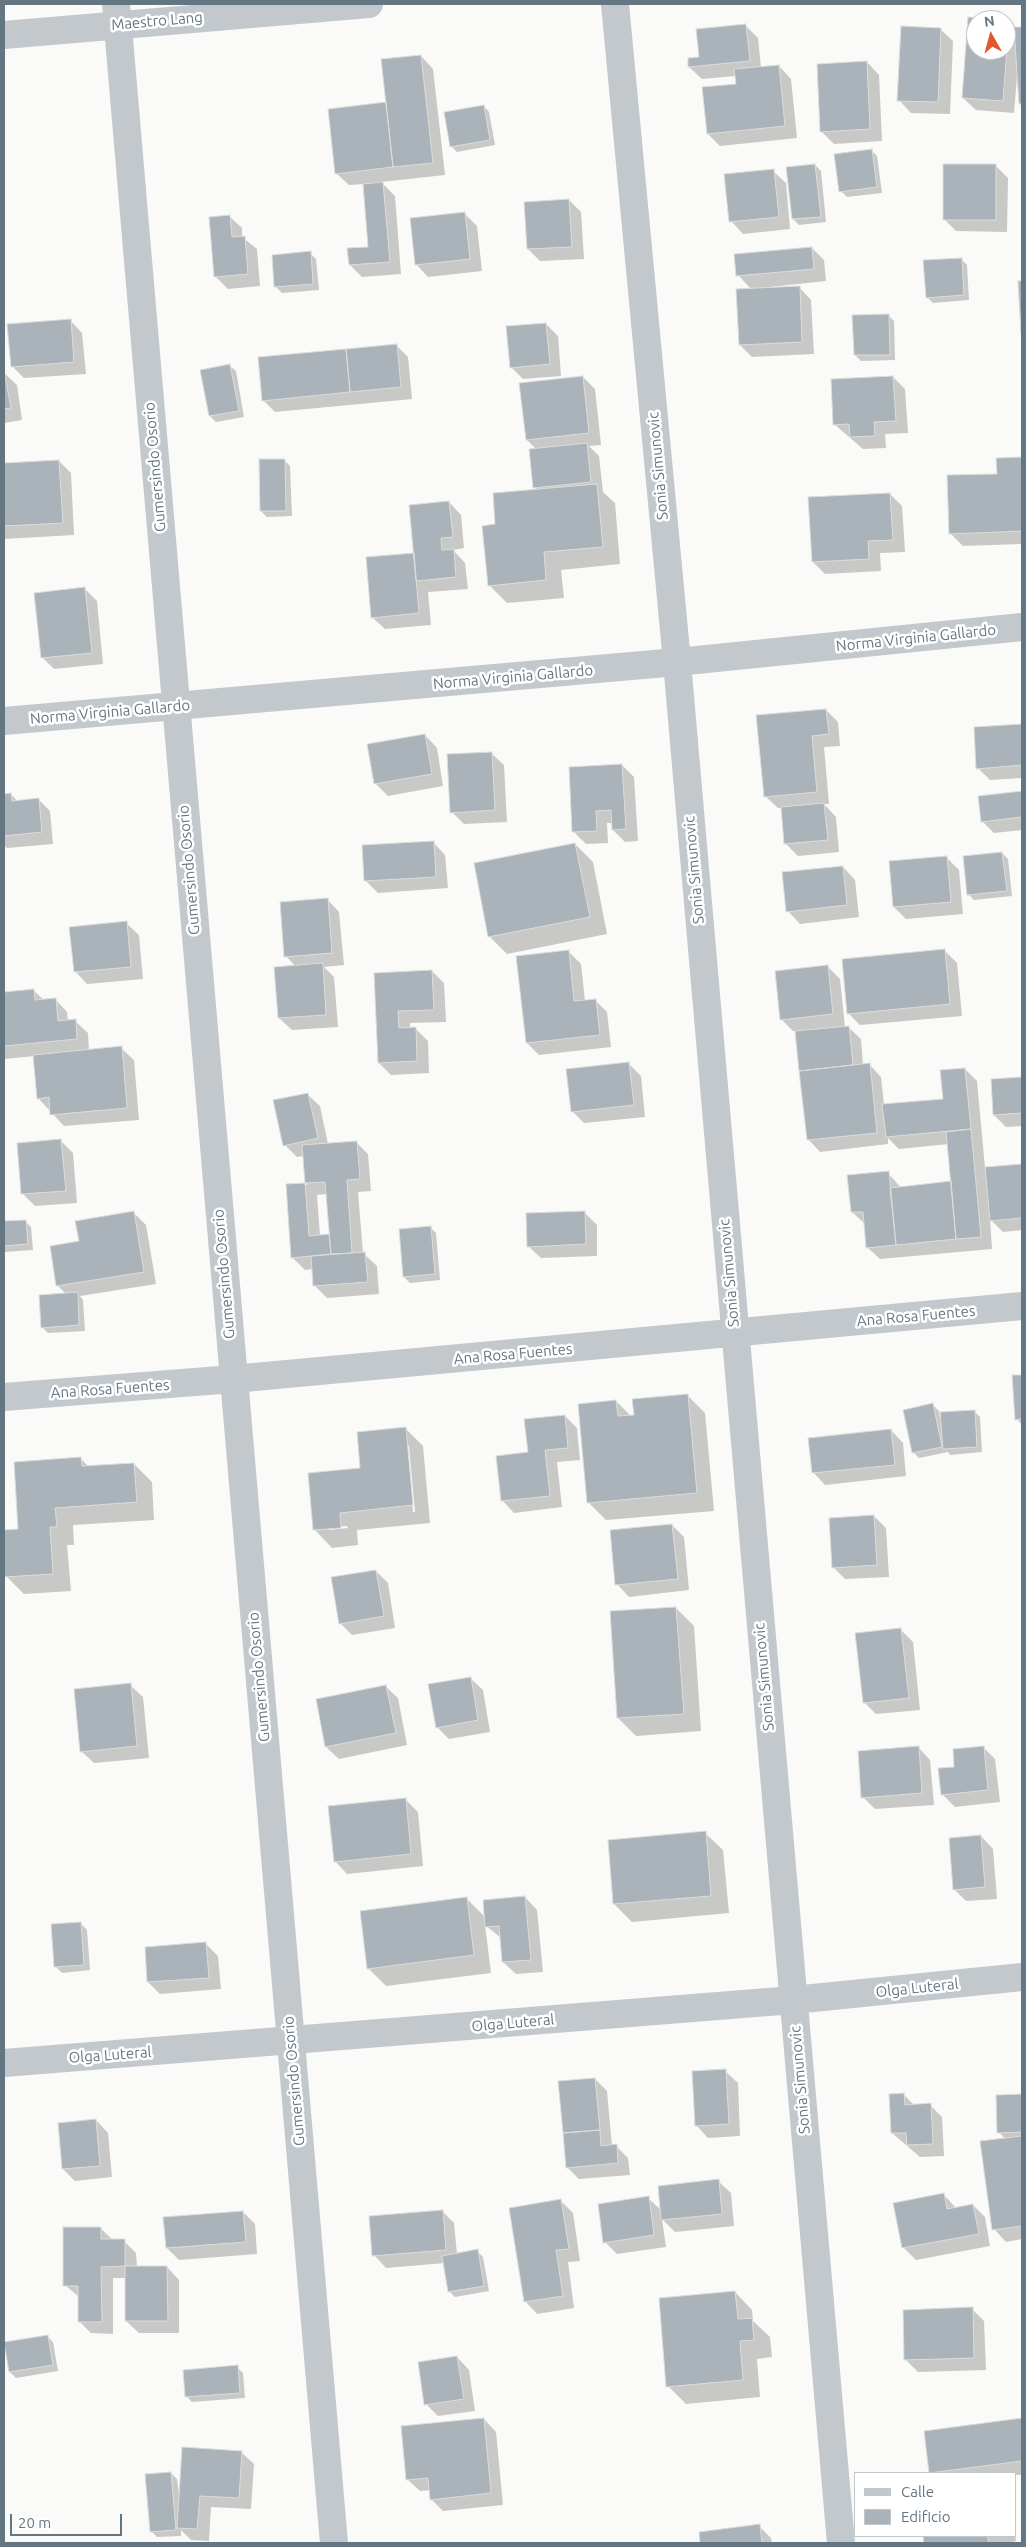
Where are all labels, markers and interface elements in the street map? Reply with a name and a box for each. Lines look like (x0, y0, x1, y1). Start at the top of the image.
street label: Maestro Lang (110, 8, 204, 34)
north arrow (966, 10, 1016, 60)
text: N (983, 13, 995, 30)
street label: Gumersindo Osorio (140, 401, 170, 533)
street label: Sonia Simunovic (644, 411, 672, 521)
street label: Norma Virginia Gallardo (835, 621, 997, 655)
street label: Norma Virginia Gallardo (432, 661, 594, 693)
street label: Norma Virginia Gallardo (29, 696, 191, 728)
street label: Gumersindo Osorio (174, 804, 204, 936)
street label: Sonia Simunovic (680, 815, 708, 925)
street label: Gumersindo Osorio (209, 1208, 239, 1340)
street label: Sonia Simunovic (715, 1218, 743, 1328)
street label: Ana Rosa Fuentes (856, 1302, 976, 1330)
street label: Ana Rosa Fuentes (453, 1340, 573, 1368)
street label: Ana Rosa Fuentes (50, 1376, 170, 1402)
street label: Gumersindo Osorio (244, 1611, 274, 1743)
street label: Sonia Simunovic (750, 1622, 778, 1732)
street label: Olga Luteral (875, 1975, 959, 2001)
street label: Olga Luteral (471, 2010, 555, 2036)
street label: Gumersindo Osorio (279, 2015, 309, 2147)
street label: Sonia Simunovic (786, 2025, 814, 2135)
street label: Olga Luteral (68, 2043, 152, 2067)
legend (854, 2472, 1016, 2537)
text: Calle (901, 2483, 934, 2500)
scale bar (12, 2504, 125, 2536)
text: Edificio (901, 2508, 950, 2525)
text: 20 m (18, 2514, 51, 2531)

